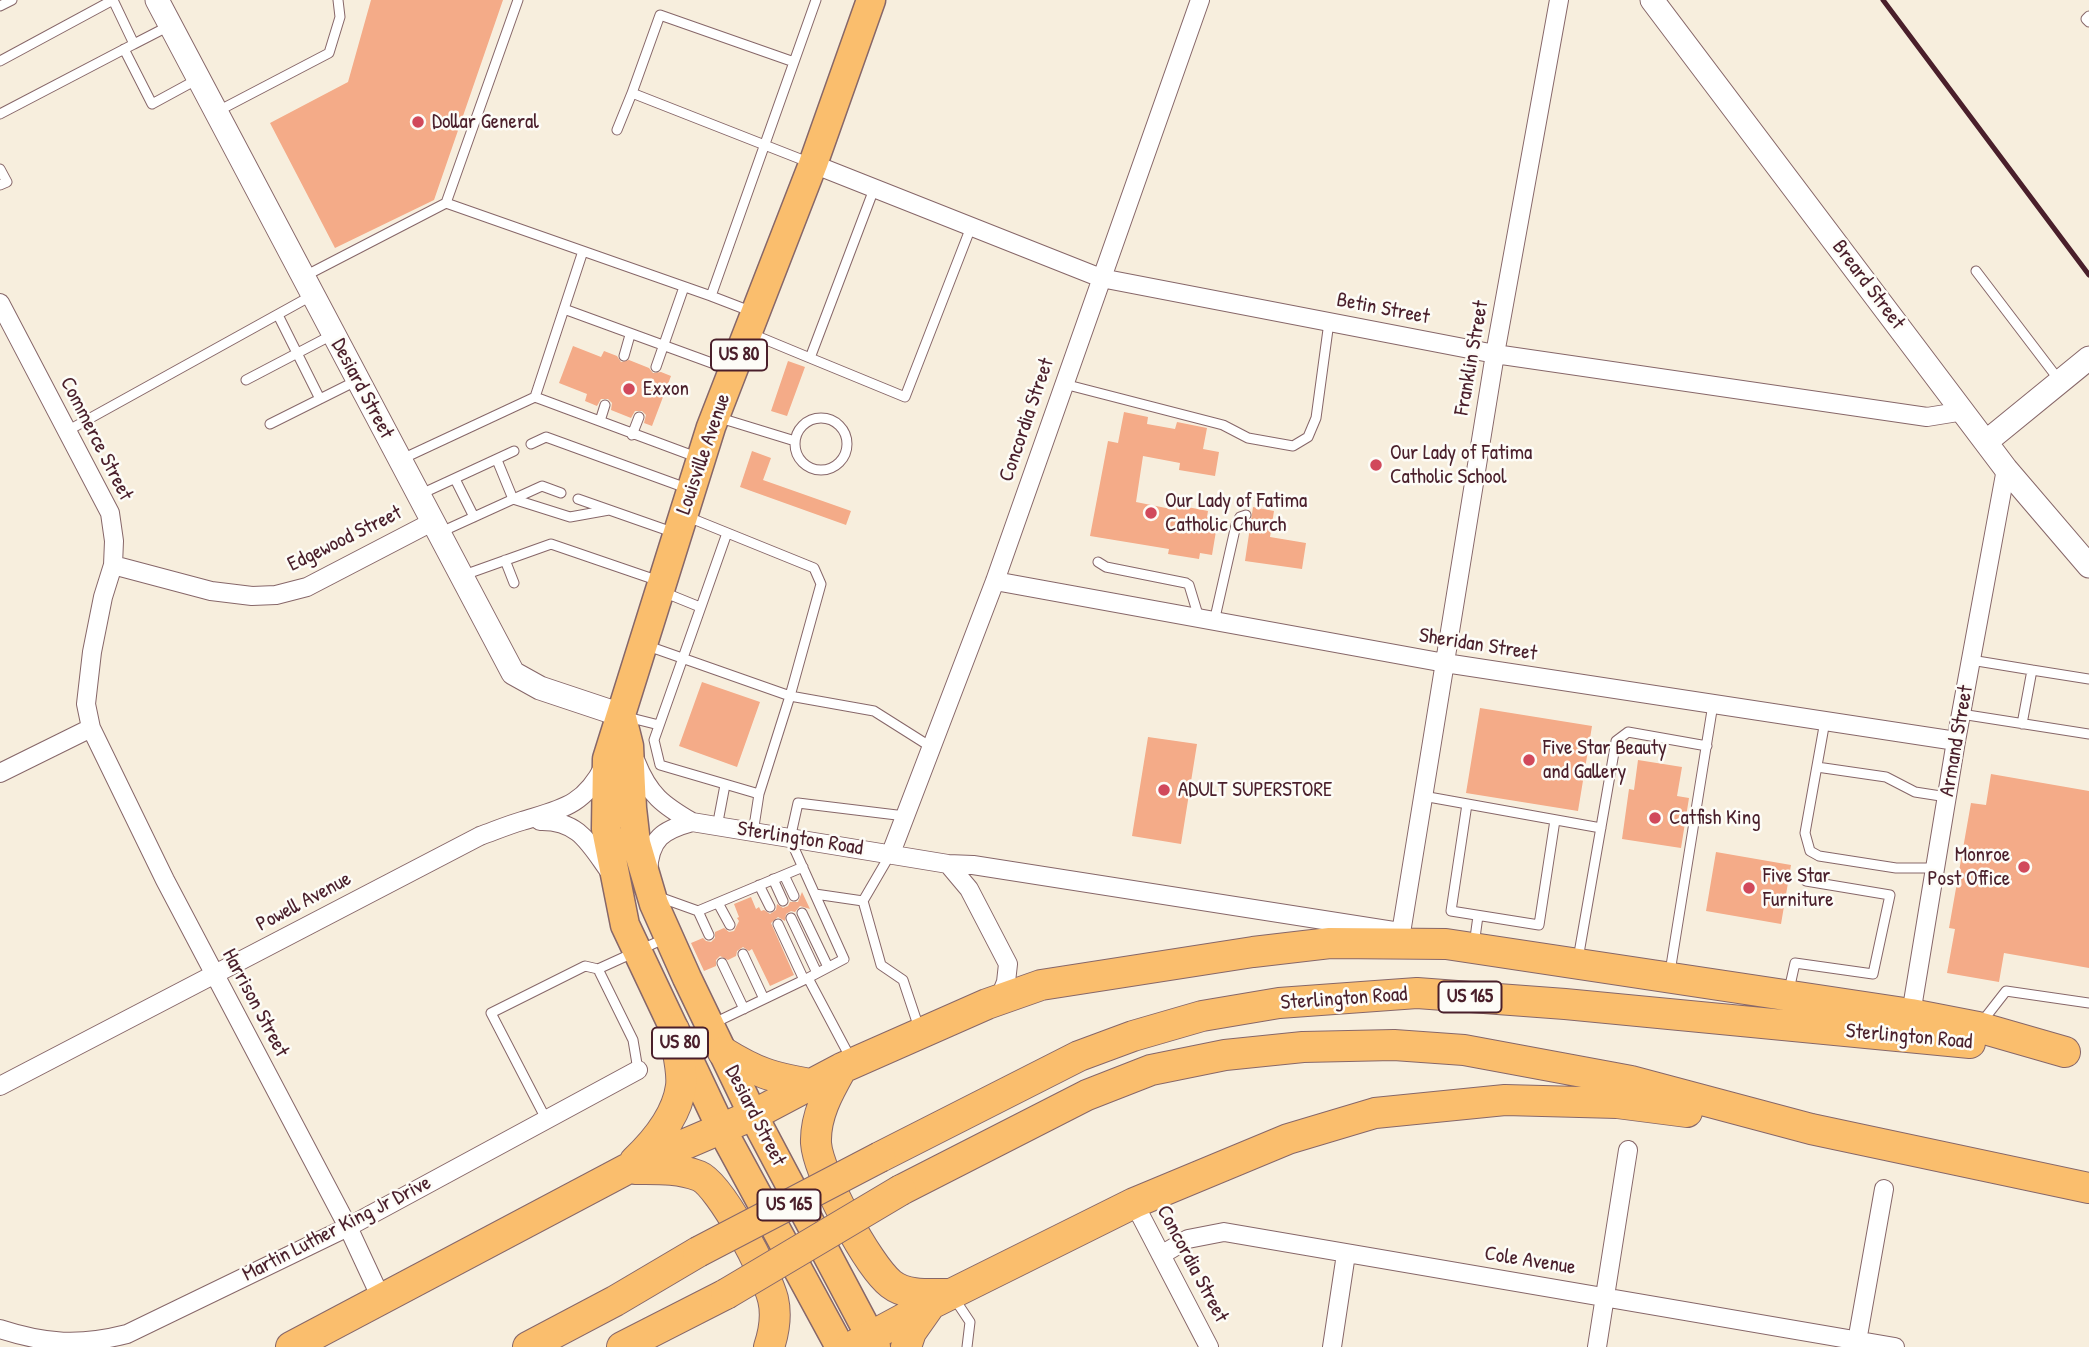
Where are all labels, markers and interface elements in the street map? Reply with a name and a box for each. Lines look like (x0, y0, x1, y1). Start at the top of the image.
place label: Dollar General (432, 109, 539, 135)
marker: Dollar General (410, 114, 426, 130)
street label: Breard Street (1826, 235, 1910, 335)
street label: Betin Street (1334, 288, 1432, 330)
street label: Franklin Street (1450, 299, 1494, 417)
street label: Desiard Street (325, 335, 399, 443)
road number: US 80 (711, 340, 767, 370)
street label: Concordia Street (994, 355, 1060, 485)
street label: Commerce Street (54, 373, 138, 505)
place label: Exxon (643, 376, 689, 402)
marker: Exxon (621, 381, 637, 397)
street label: Louisville Avenue (672, 390, 736, 518)
place label: Our Lady of Fatima Catholic School (1390, 440, 1532, 490)
marker: Our Lady of Fatima Catholic School (1368, 457, 1384, 473)
place label: Our Lady of Fatima Catholic Church (1165, 488, 1307, 538)
street label: Edgewood Street (284, 501, 406, 577)
marker: Our Lady of Fatima Catholic Church (1143, 505, 1159, 521)
street label: Sheridan Street (1417, 623, 1539, 667)
street label: Armand Street (1935, 684, 1979, 798)
place label: Five Star Beauty and Gallery (1543, 735, 1667, 785)
marker: Five Star Beauty and Gallery (1521, 752, 1537, 768)
place label: ADULT SUPERSTORE (1178, 777, 1332, 803)
marker: ADULT SUPERSTORE (1156, 782, 1172, 798)
place label: Catfish King (1669, 805, 1761, 831)
marker: Catfish King (1647, 810, 1663, 826)
street label: Sterlington Road (735, 817, 865, 861)
place label: Monroe Post Office (1927, 842, 2010, 892)
marker: Monroe Post Office (2016, 859, 2032, 875)
place label: Five Star Furniture (1763, 863, 1834, 913)
street label: Powell Avenue (252, 867, 356, 937)
marker: Five Star Furniture (1741, 880, 1757, 896)
street label: Harrison Street (216, 945, 294, 1061)
road number: US 165 (1438, 981, 1502, 1012)
street label: Sterlington Road (1280, 982, 1408, 1016)
street label: Sterlington Road (1845, 1019, 1973, 1055)
road number: US 80 (652, 1028, 708, 1058)
street label: Desiard Street (719, 1062, 791, 1170)
street label: Martin Luther King Jr Drive (239, 1171, 435, 1287)
road number: US 165 (758, 1190, 820, 1220)
street label: Concordia Street (1151, 1201, 1233, 1327)
street label: Cole Avenue (1483, 1241, 1577, 1281)

